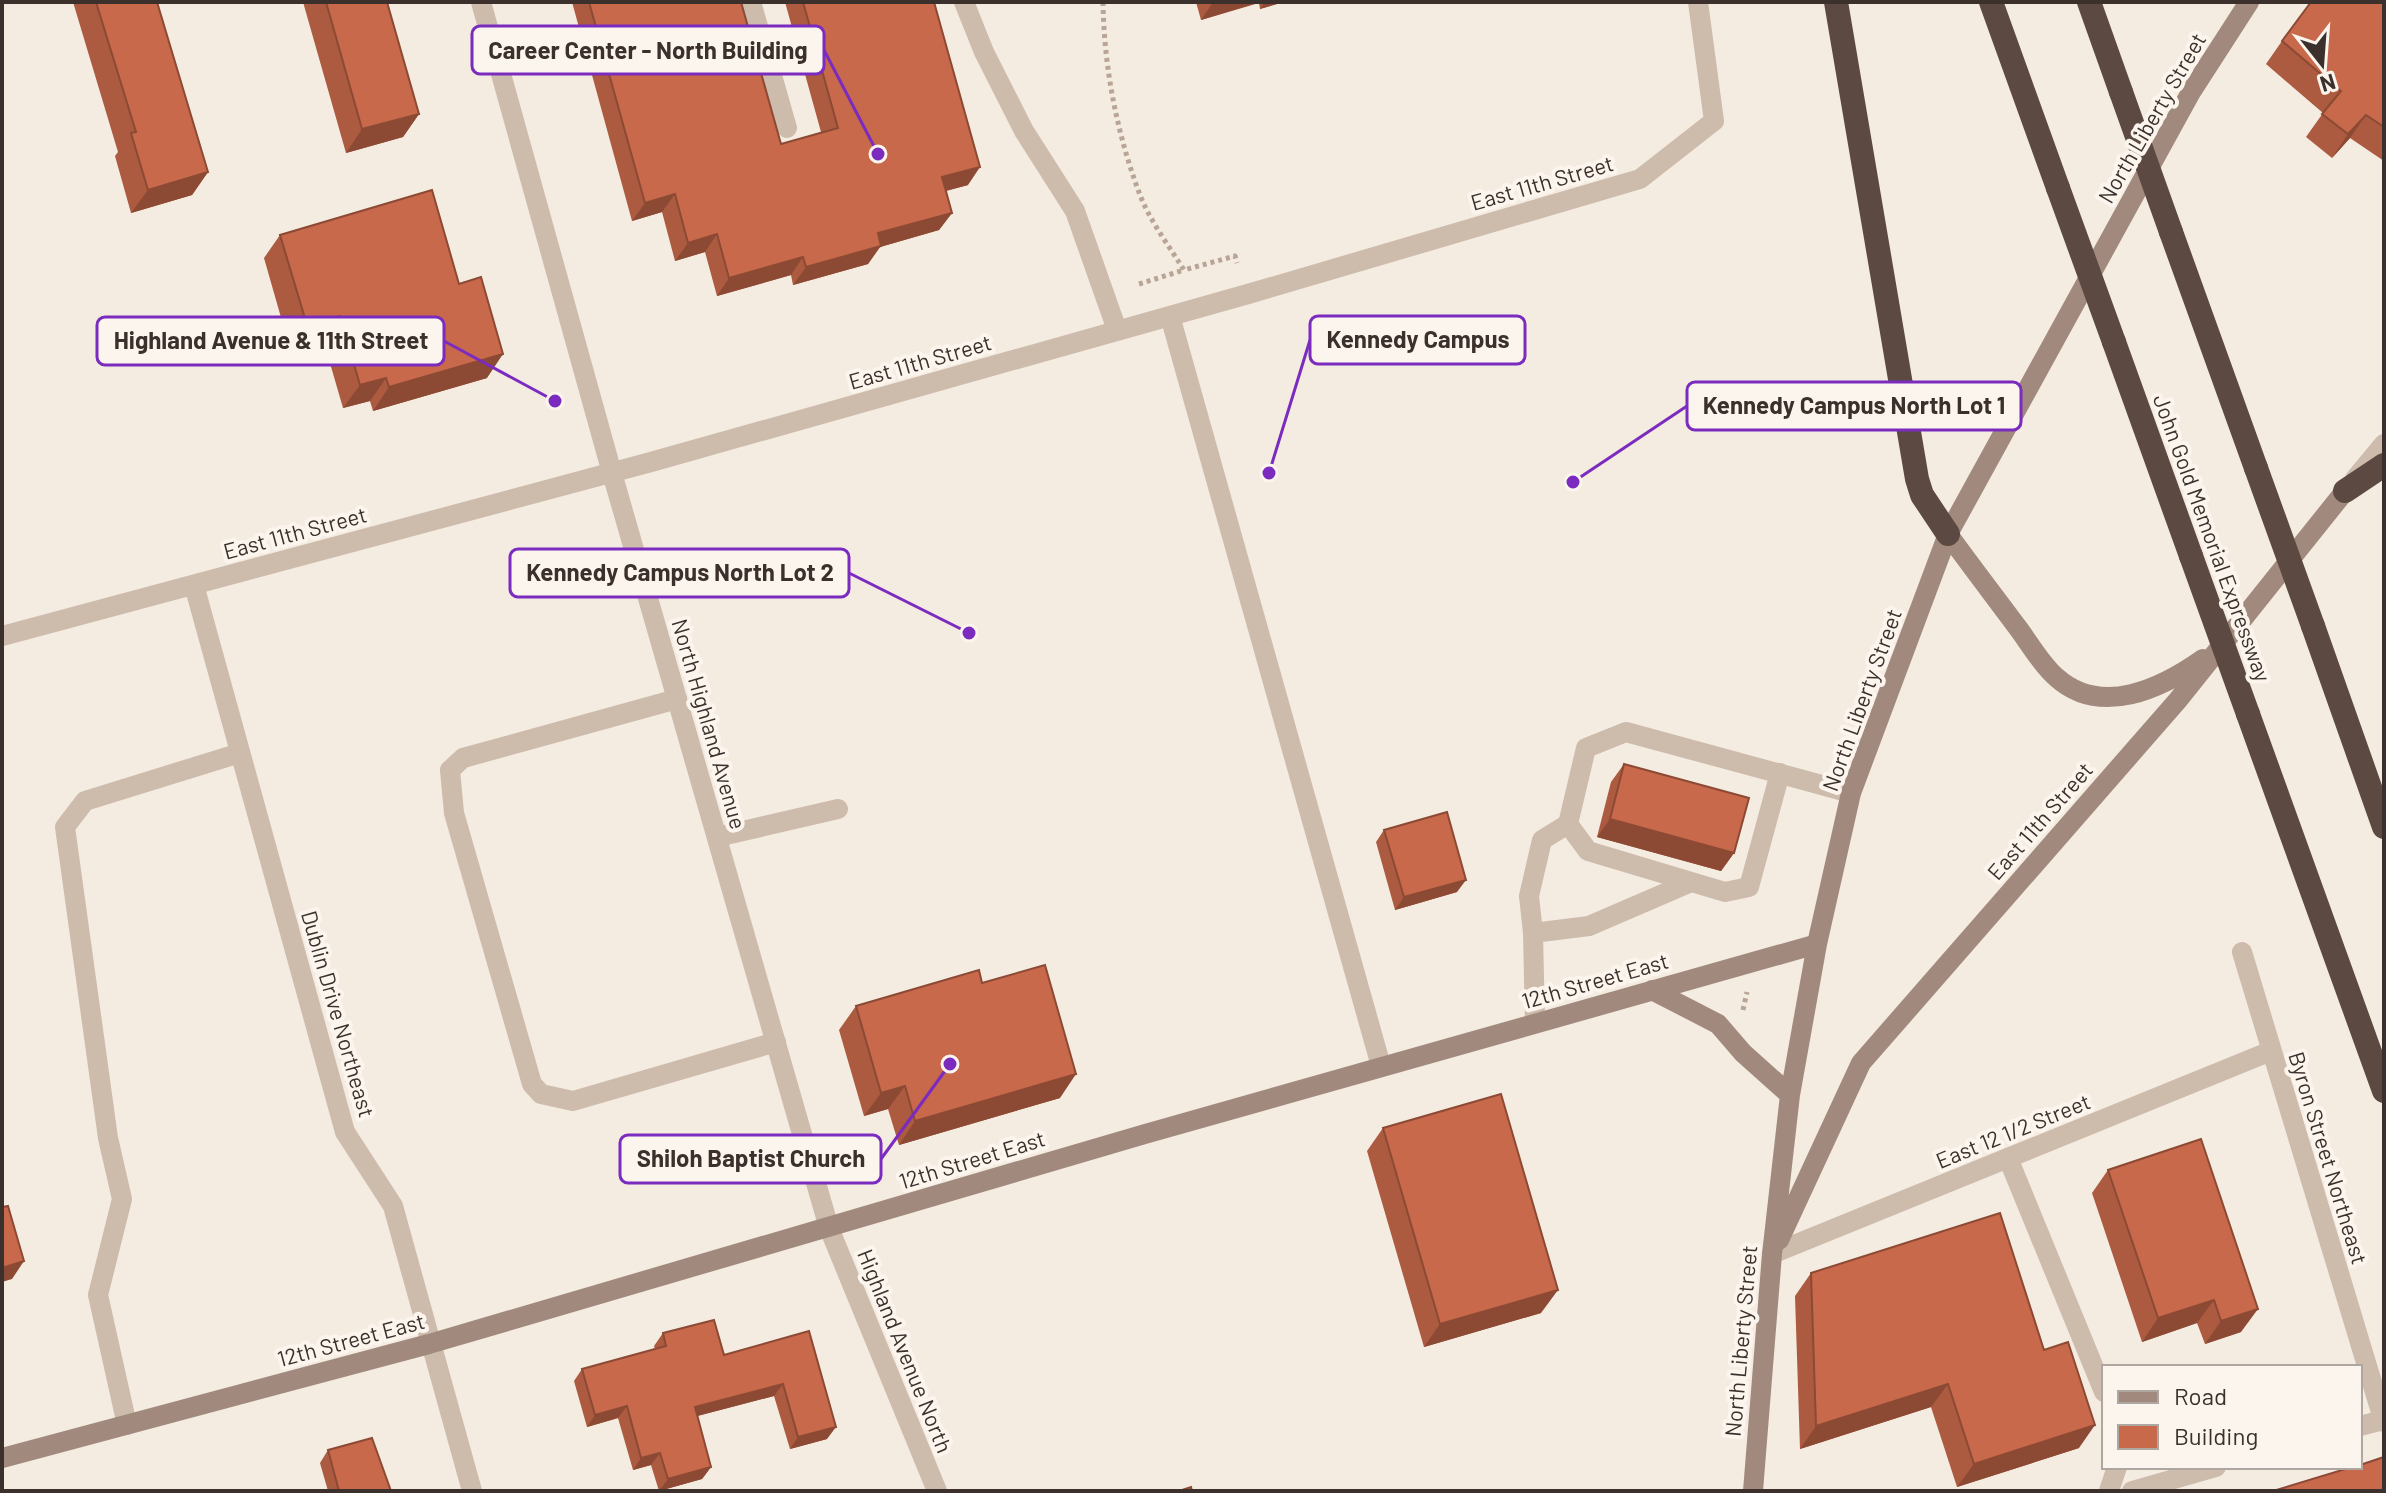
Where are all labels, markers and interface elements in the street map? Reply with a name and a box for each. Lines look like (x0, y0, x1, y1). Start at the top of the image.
north arrow (2282, 24, 2362, 104)
callout: Career Center - North Building (472, 26, 824, 74)
street label: North Liberty Street (2092, 28, 2210, 207)
text: Career Center - North Building (488, 35, 808, 64)
text: N (2317, 70, 2339, 99)
street label: East 11th Street (1467, 149, 1616, 215)
callout: Kennedy Campus (1310, 316, 1525, 364)
callout: Highland Avenue & 11th Street (97, 317, 444, 365)
text: Kennedy Campus (1326, 324, 1510, 353)
text: Highland Avenue & 11th Street (114, 325, 428, 354)
street label: East 11th Street (845, 328, 994, 394)
callout: Kennedy Campus North Lot 1 (1687, 382, 2021, 430)
text: Kennedy Campus North Lot 1 (1703, 390, 2005, 419)
street label: John Gold Memorial Expressway (2149, 390, 2277, 685)
street label: East 11th Street (220, 500, 369, 564)
callout: Kennedy Campus North Lot 2 (510, 549, 849, 597)
text: Kennedy Campus North Lot 2 (526, 557, 834, 586)
street label: North Liberty Street (1816, 605, 1906, 794)
street label: North Highland Avenue (668, 616, 752, 832)
street label: East 11th Street (1981, 756, 2097, 884)
street label: Dublin Drive Northeast (297, 907, 381, 1120)
street label: 12th Street East (1518, 947, 1671, 1013)
street label: Byron Street Northeast (2284, 1048, 2374, 1267)
street label: East 12 1/2 Street (1932, 1087, 2094, 1173)
street label: 12th Street East (896, 1124, 1048, 1194)
callout: Shiloh Baptist Church (620, 1135, 881, 1183)
text: Shiloh Baptist Church (637, 1143, 865, 1172)
street label: North Liberty Street (1719, 1244, 1761, 1438)
street label: Highland Avenue North (853, 1245, 959, 1456)
street label: 12th Street East (274, 1307, 427, 1371)
legend (2102, 1365, 2362, 1469)
text: Road (2174, 1381, 2227, 1410)
text: Building (2174, 1421, 2258, 1450)

